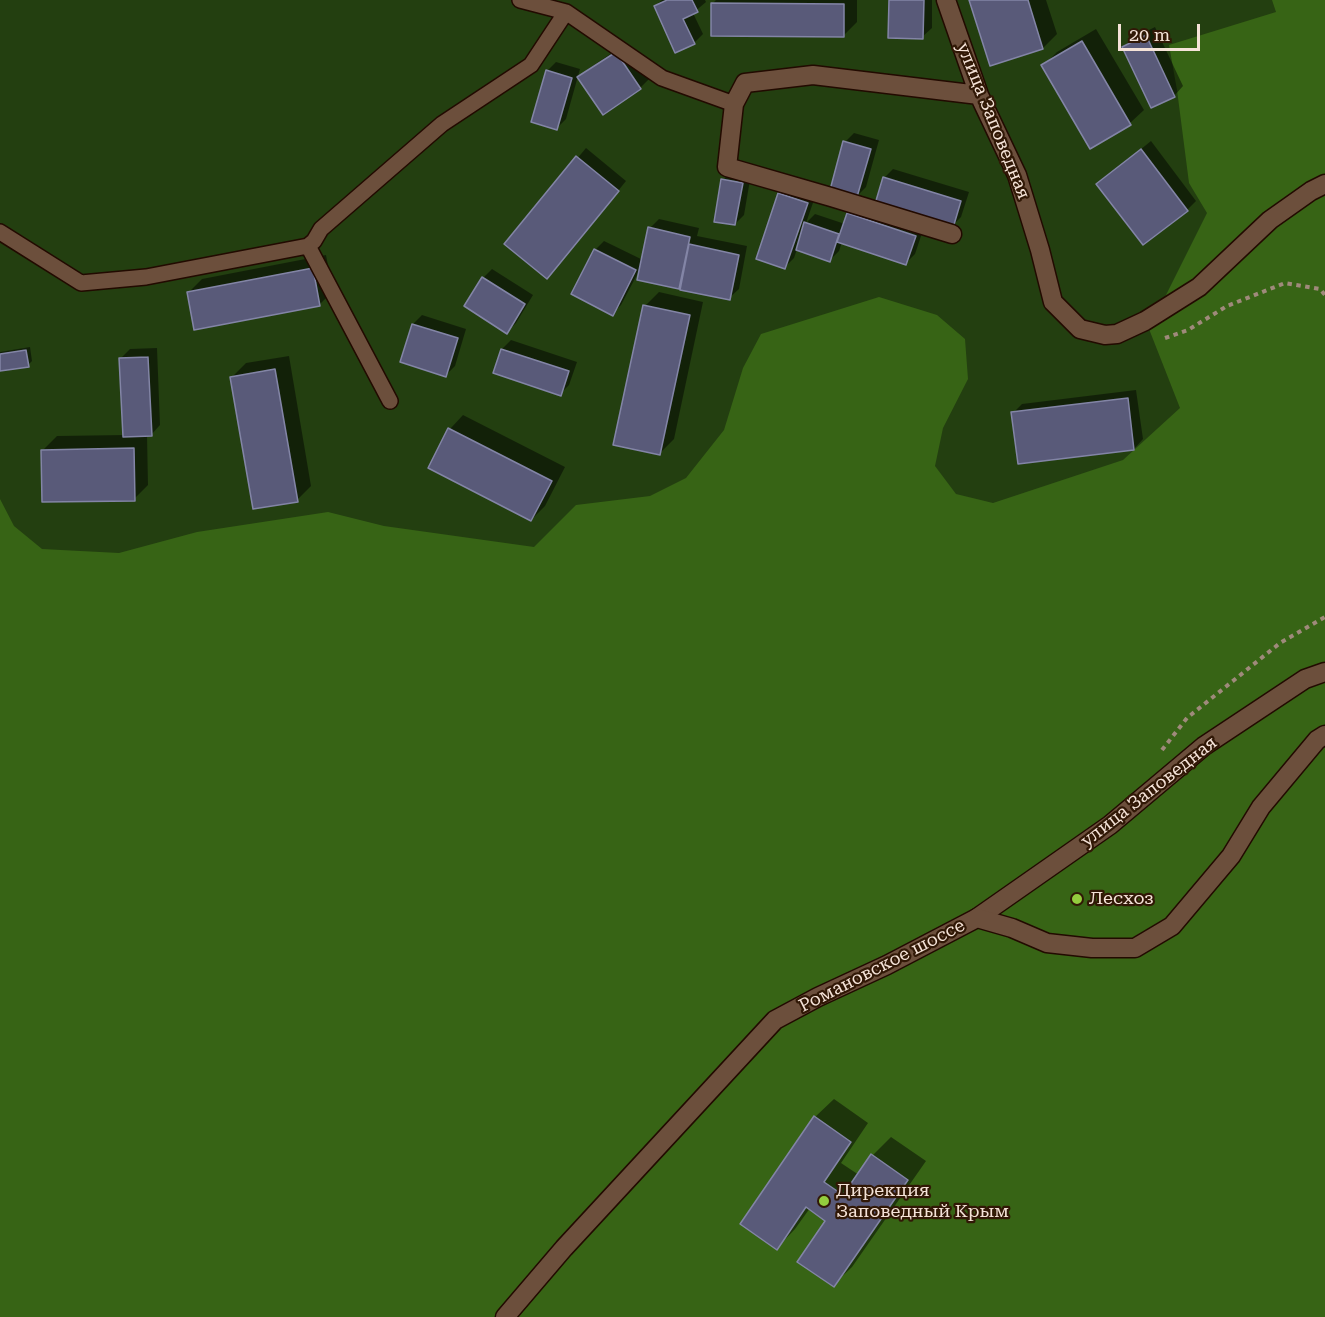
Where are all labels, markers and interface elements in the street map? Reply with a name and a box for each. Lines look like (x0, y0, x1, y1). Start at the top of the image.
scale bar (1121, 12, 1204, 50)
text: 20 m (1129, 24, 1170, 45)
street label: улица Заповедная (952, 40, 1034, 202)
street label: улица Заповедная (1077, 732, 1221, 852)
place label: Лесхоз (1089, 888, 1154, 910)
marker: Лесхоз (1070, 892, 1084, 906)
street label: Романовское шоссе (795, 915, 969, 1017)
place label: Дирекция Заповедный Крым (836, 1180, 1009, 1222)
marker: Дирекция Заповедный Крым (817, 1194, 831, 1208)

